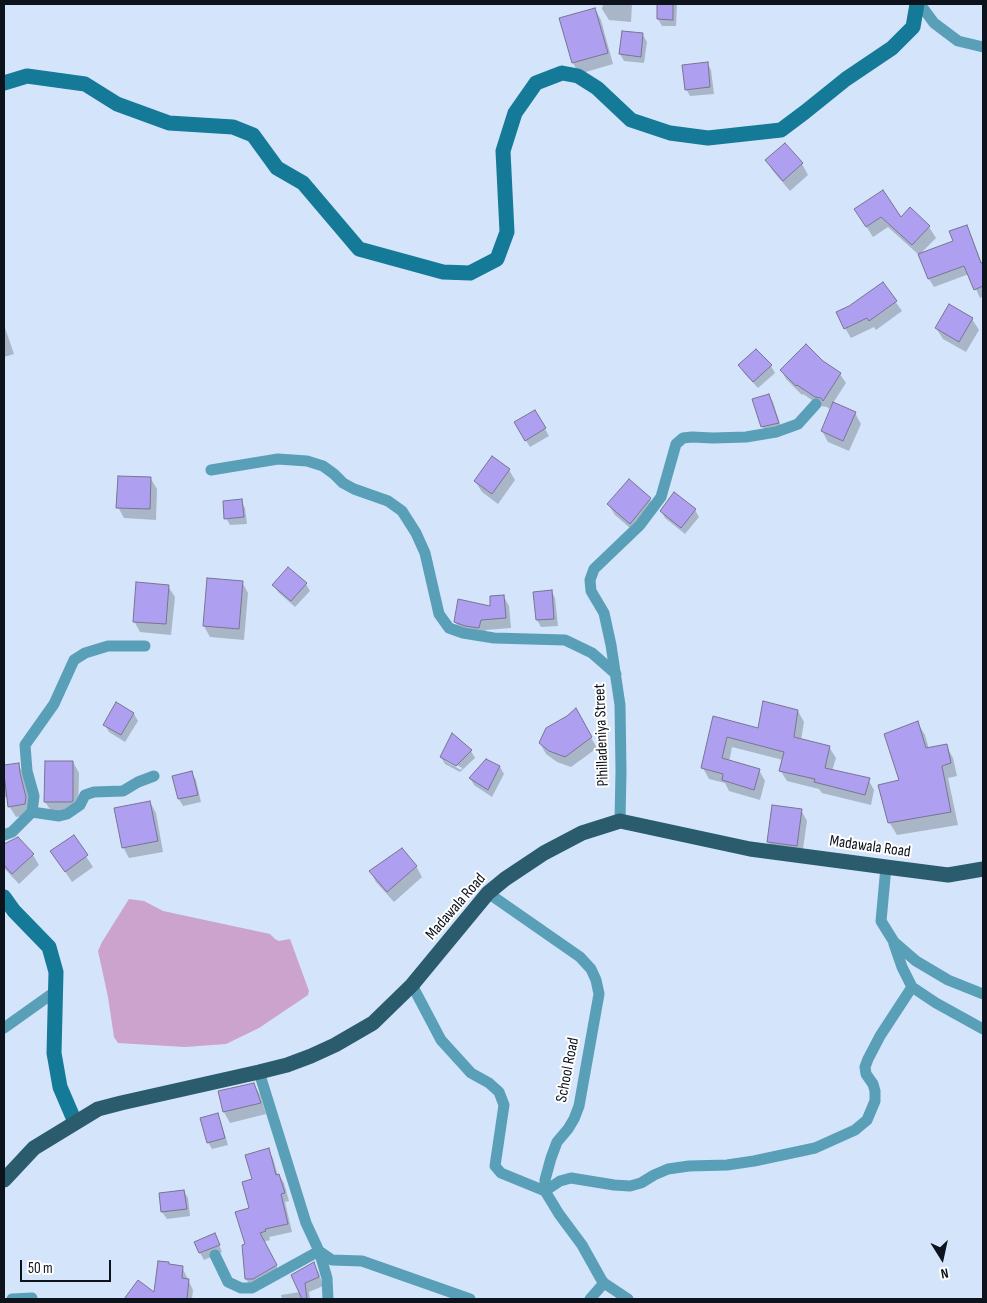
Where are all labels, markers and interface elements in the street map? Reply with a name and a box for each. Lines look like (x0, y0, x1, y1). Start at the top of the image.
street label: Pihilladeniya Street (591, 683, 613, 787)
street label: Madawala Road (828, 832, 912, 862)
street label: Madawala Road (422, 870, 490, 944)
street label: School Road (552, 1036, 584, 1104)
north arrow (917, 1233, 967, 1283)
scale bar (22, 1250, 114, 1282)
text: 50 m (28, 1259, 53, 1278)
text: N (940, 1264, 950, 1282)

